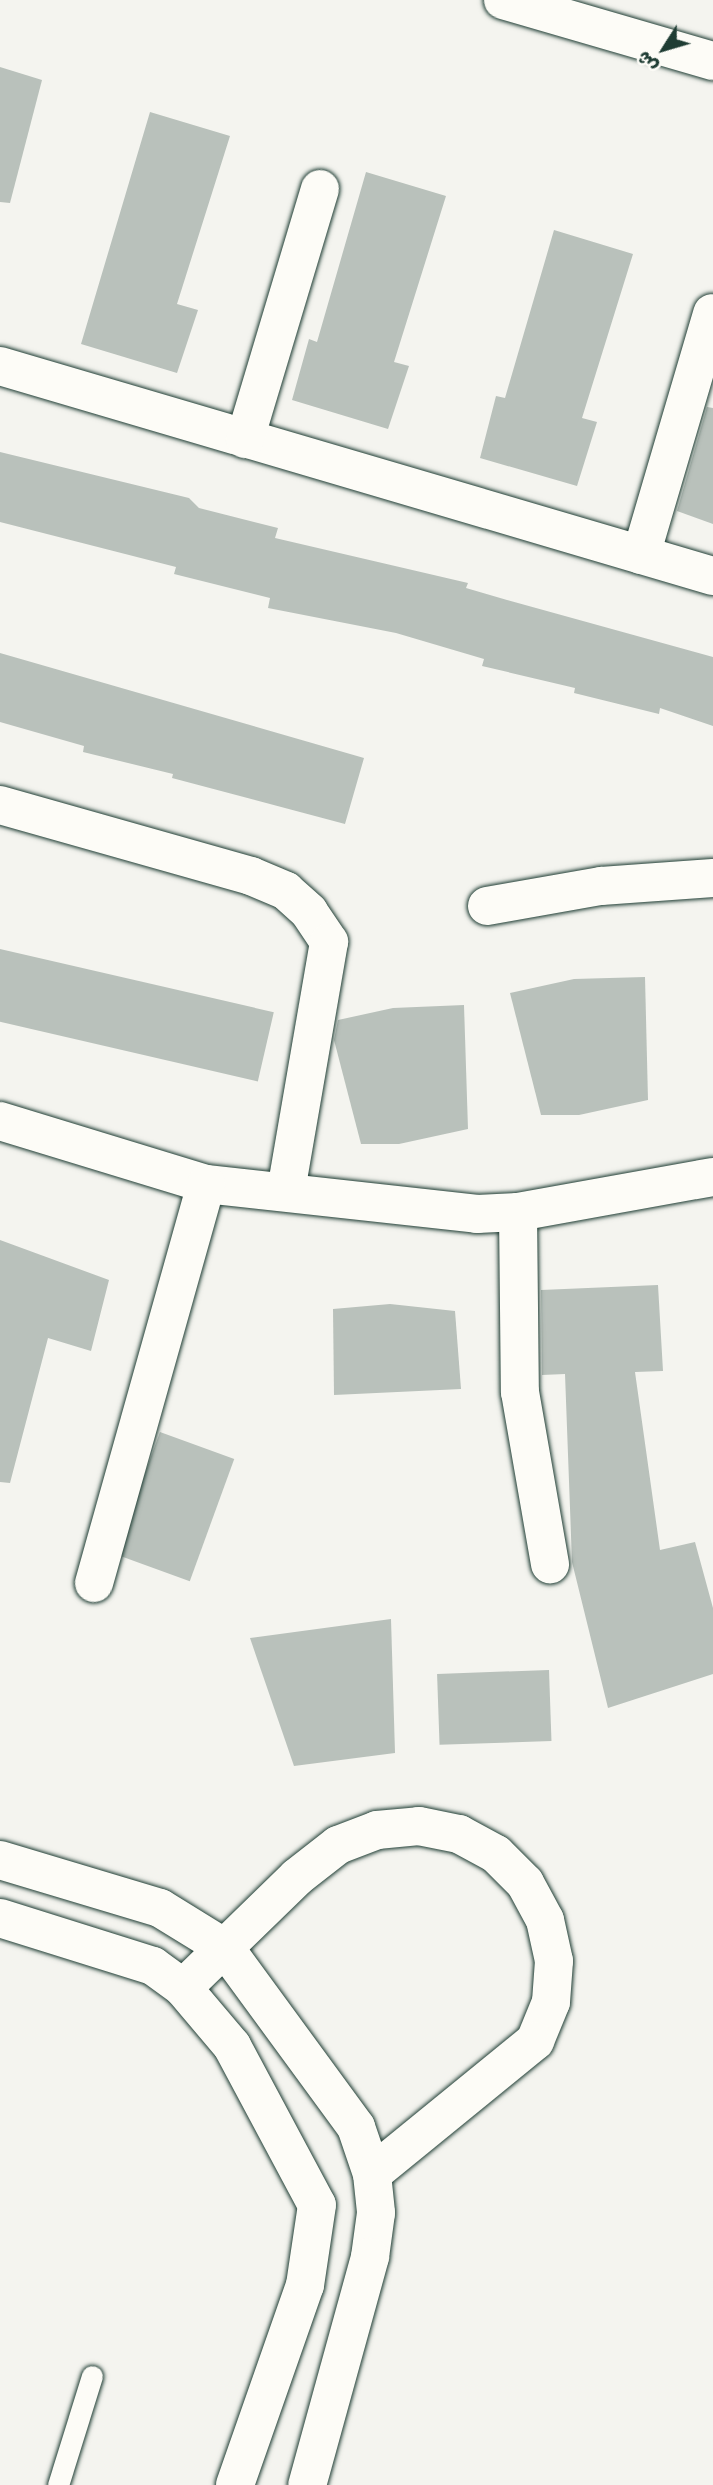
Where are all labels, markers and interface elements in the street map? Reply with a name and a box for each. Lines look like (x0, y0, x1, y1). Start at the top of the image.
north arrow (629, 14, 699, 84)
text: ش (631, 47, 662, 77)

